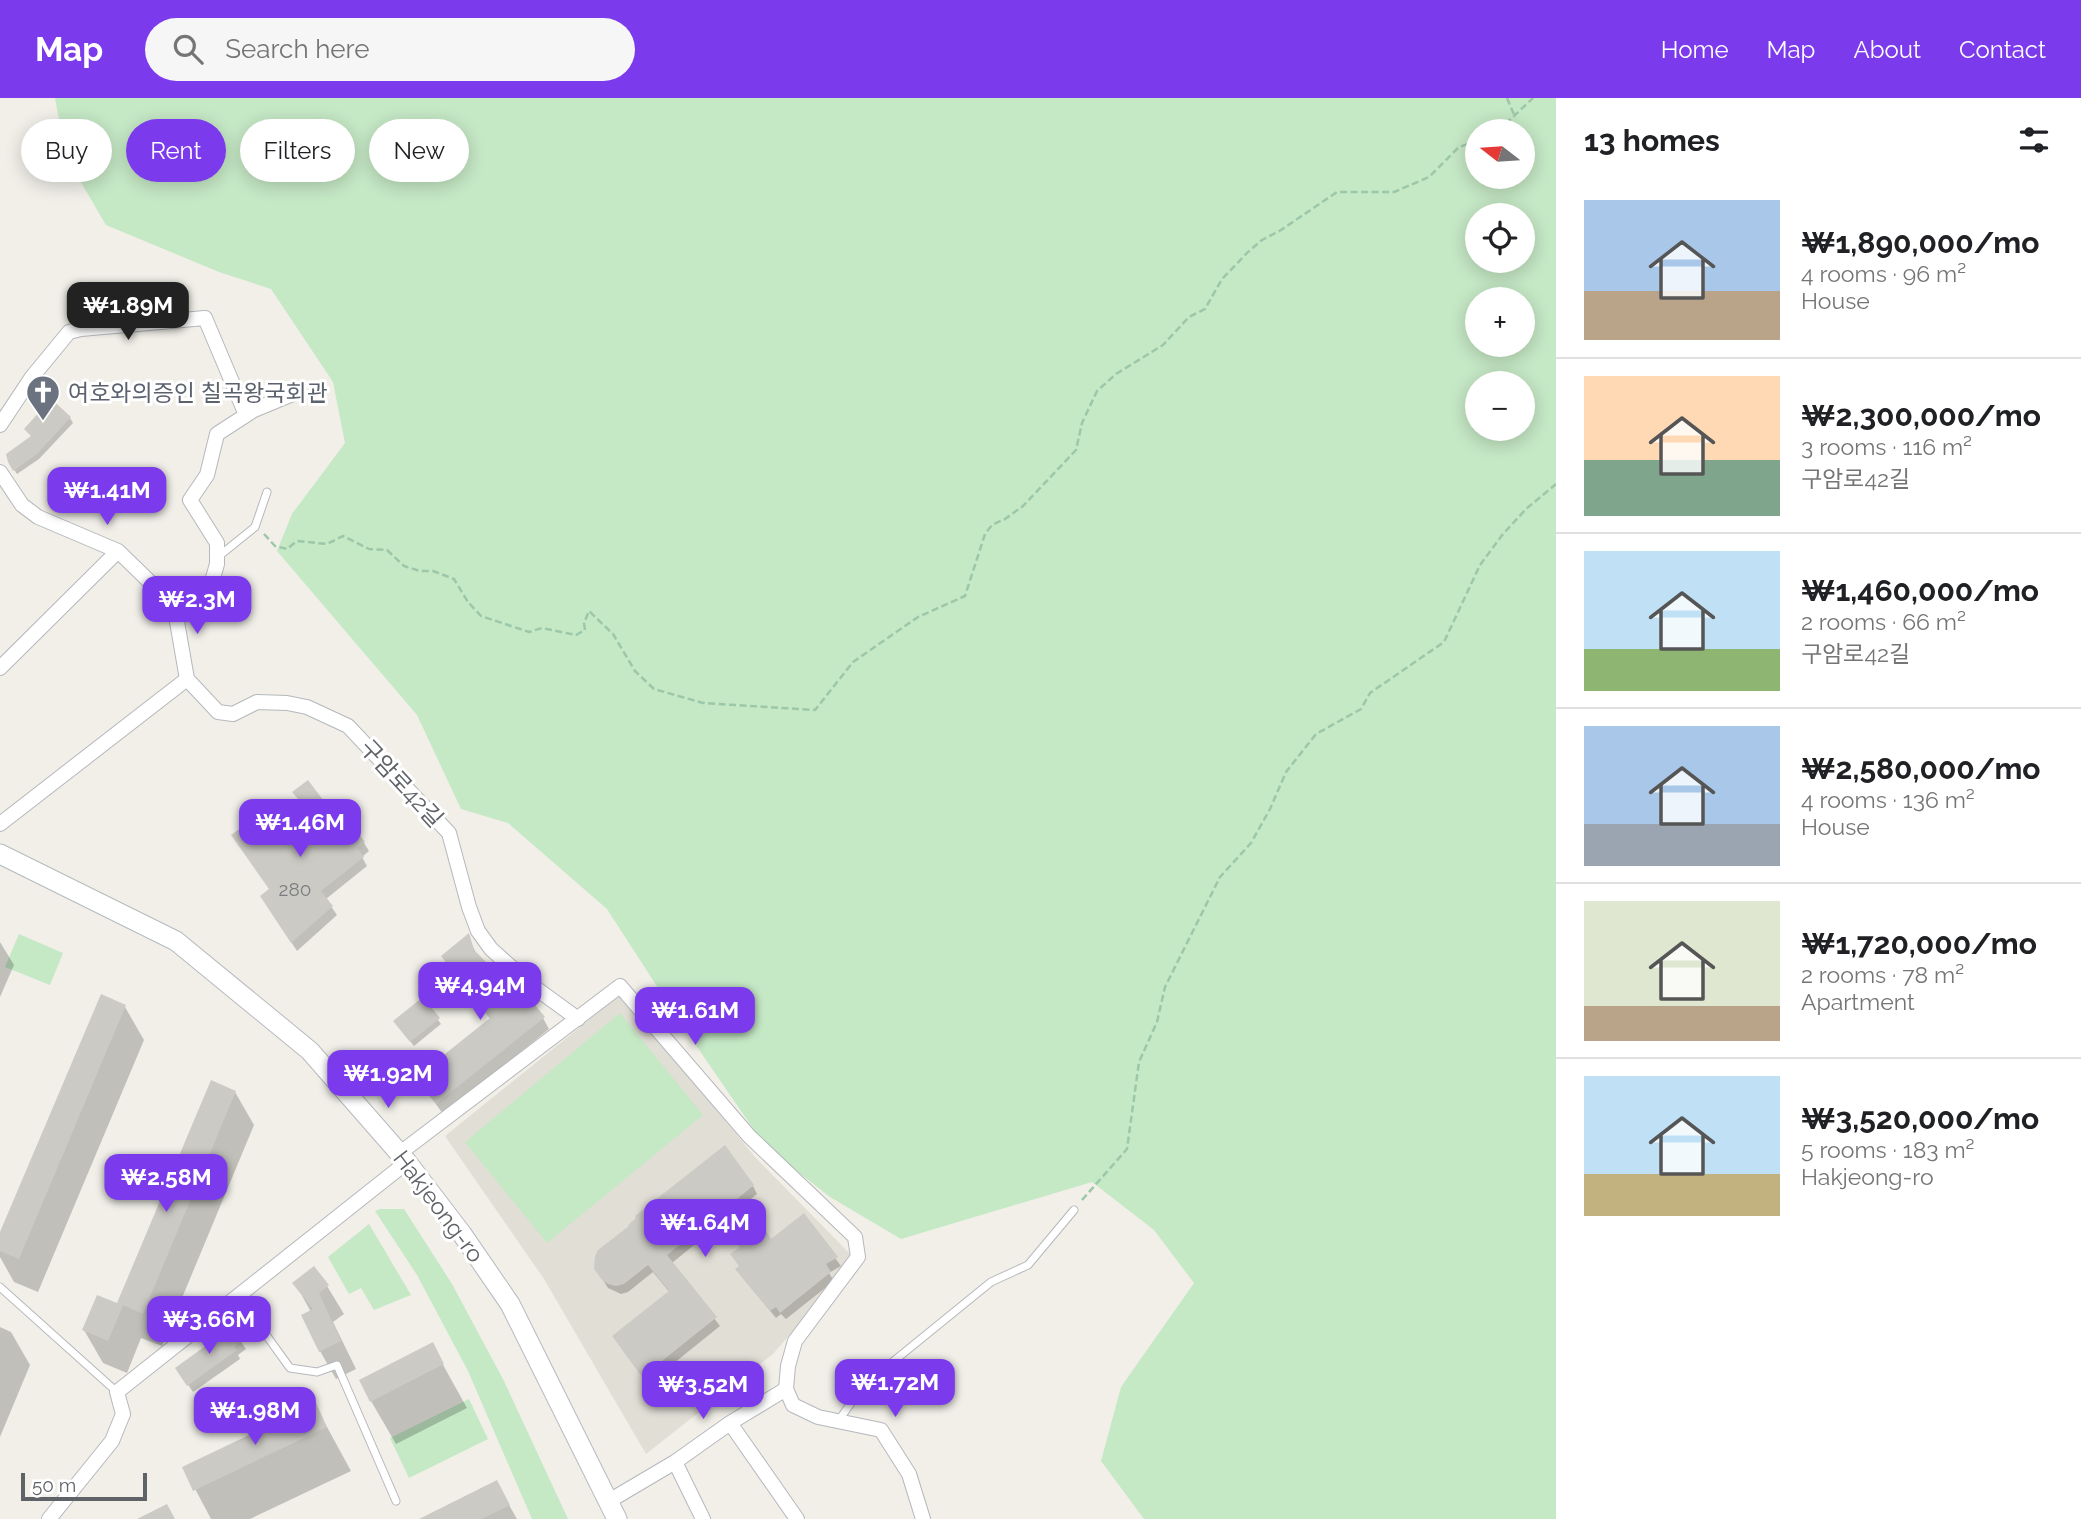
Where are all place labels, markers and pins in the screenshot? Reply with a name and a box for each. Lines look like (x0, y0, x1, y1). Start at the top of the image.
pin: ₩1.89M (71, 282, 185, 342)
church icon: 여호와의증인 칠곡왕국회관 (24, 373, 62, 422)
place label: 여호와의증인 칠곡왕국회관 (68, 379, 328, 406)
pin: ₩1.41M (50, 468, 164, 527)
pin: ₩2.3M (148, 576, 246, 636)
pin: ₩1.46M (243, 800, 357, 859)
pin: ₩4.94M (423, 962, 537, 1022)
pin: ₩1.61M (638, 988, 752, 1047)
pin: ₩1.92M (331, 1051, 445, 1110)
pin: ₩2.58M (109, 1154, 223, 1214)
pin: ₩1.64M (648, 1200, 762, 1259)
pin: ₩3.66M (152, 1296, 266, 1356)
pin: ₩1.72M (838, 1360, 952, 1419)
pin: ₩3.52M (646, 1362, 760, 1421)
pin: ₩1.98M (198, 1388, 312, 1447)

